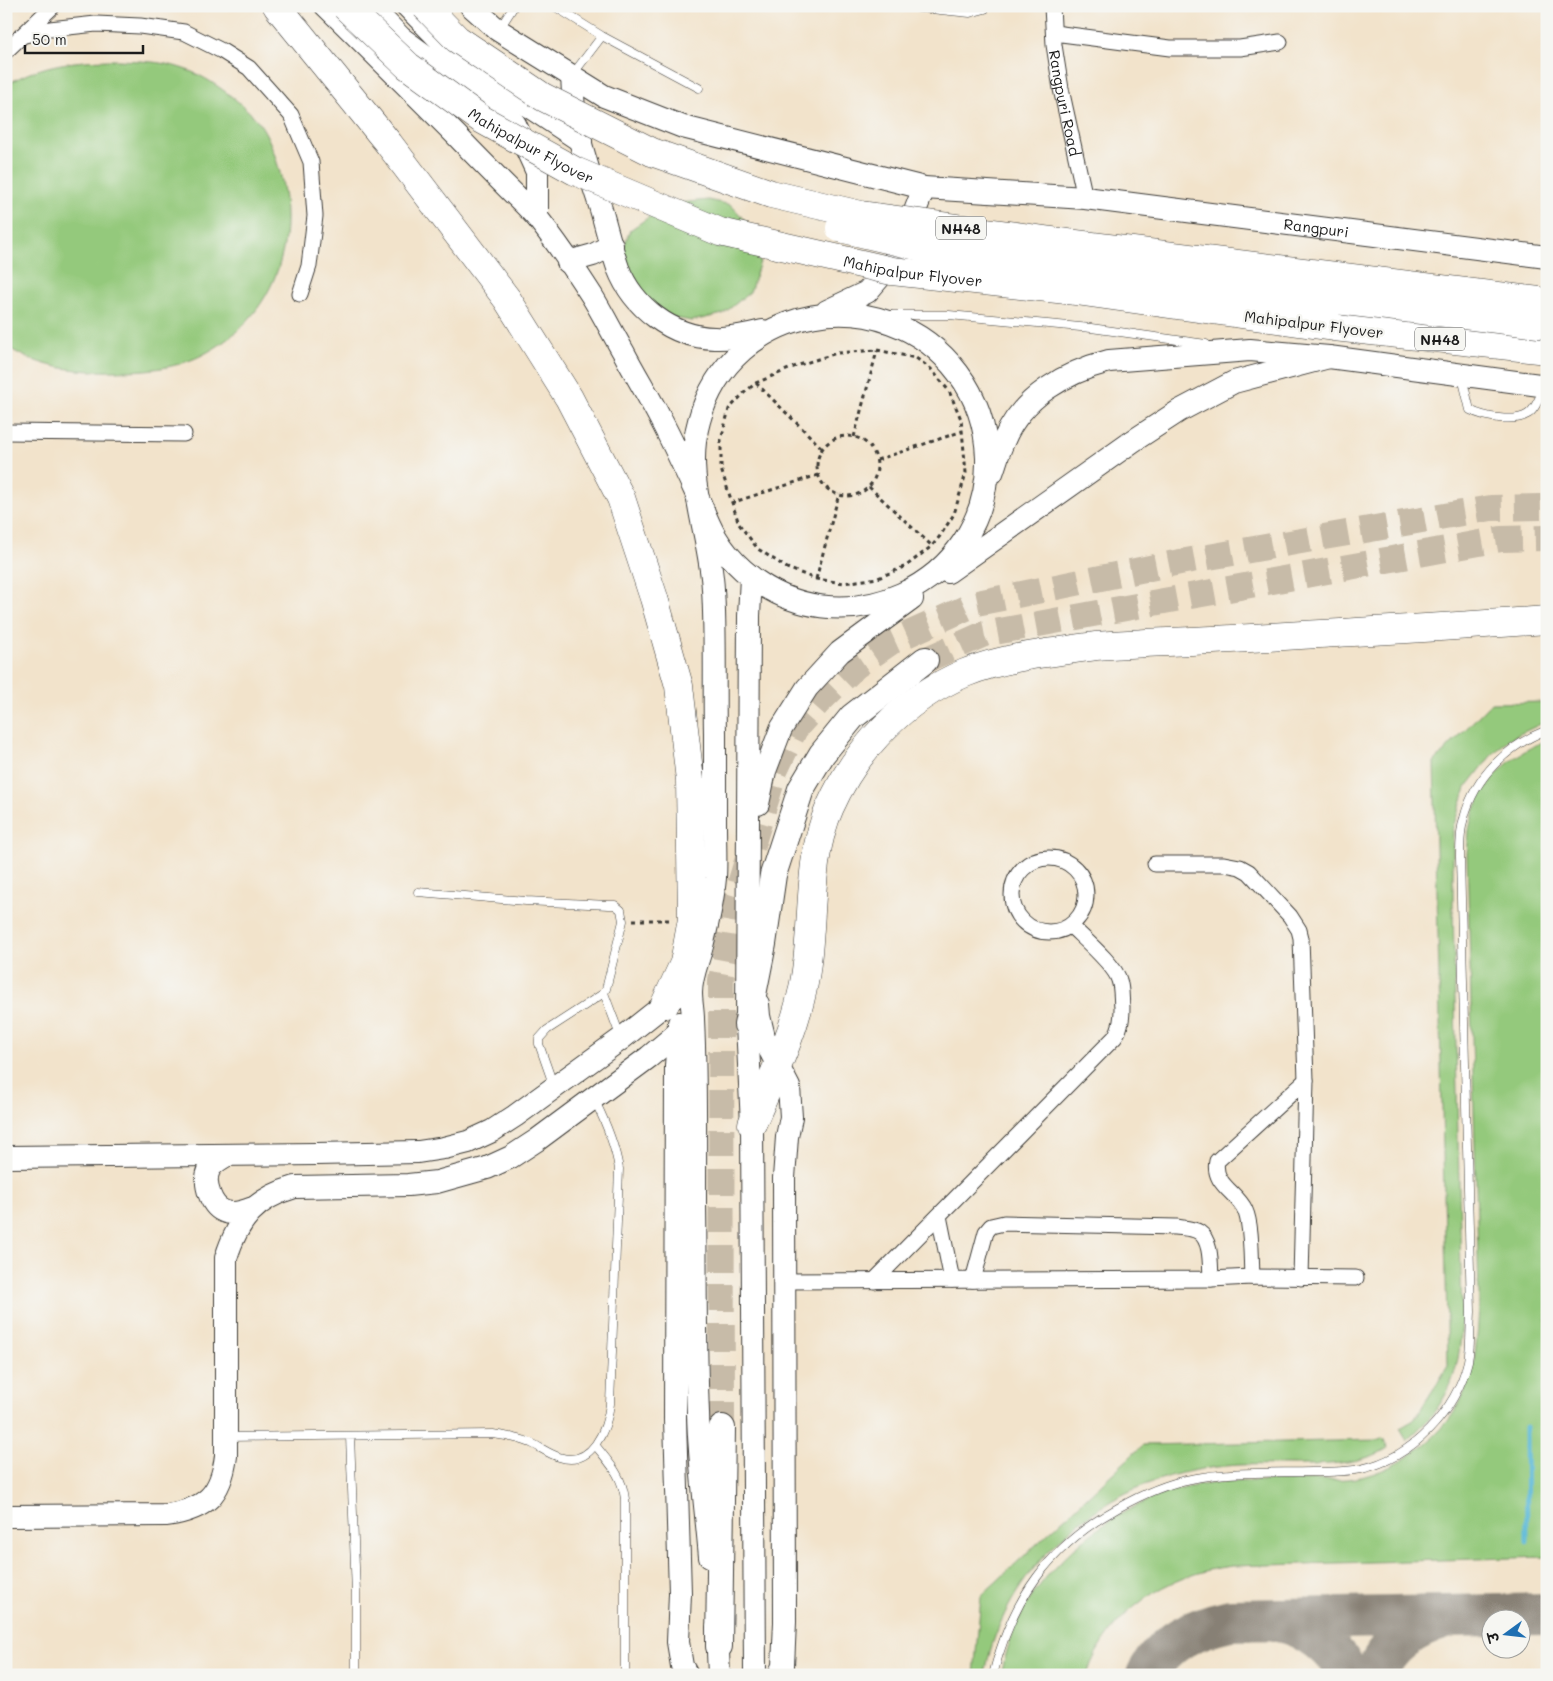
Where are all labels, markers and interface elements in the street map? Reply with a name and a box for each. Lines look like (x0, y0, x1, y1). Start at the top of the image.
scale bar (25, 22, 142, 54)
text: 50 m (32, 29, 67, 49)
street label: Rangpuri Road (1045, 48, 1085, 158)
street label: Mahipalpur Flyover (464, 103, 597, 188)
street label: Rangpuri (1283, 213, 1350, 242)
road number: NH48 (936, 217, 986, 240)
street label: Mahipalpur Flyover (842, 250, 983, 291)
street label: Mahipalpur Flyover (1243, 306, 1385, 342)
road number: NH48 (1415, 328, 1465, 350)
north arrow (1480, 1608, 1530, 1658)
text: उ (1482, 1629, 1504, 1646)

